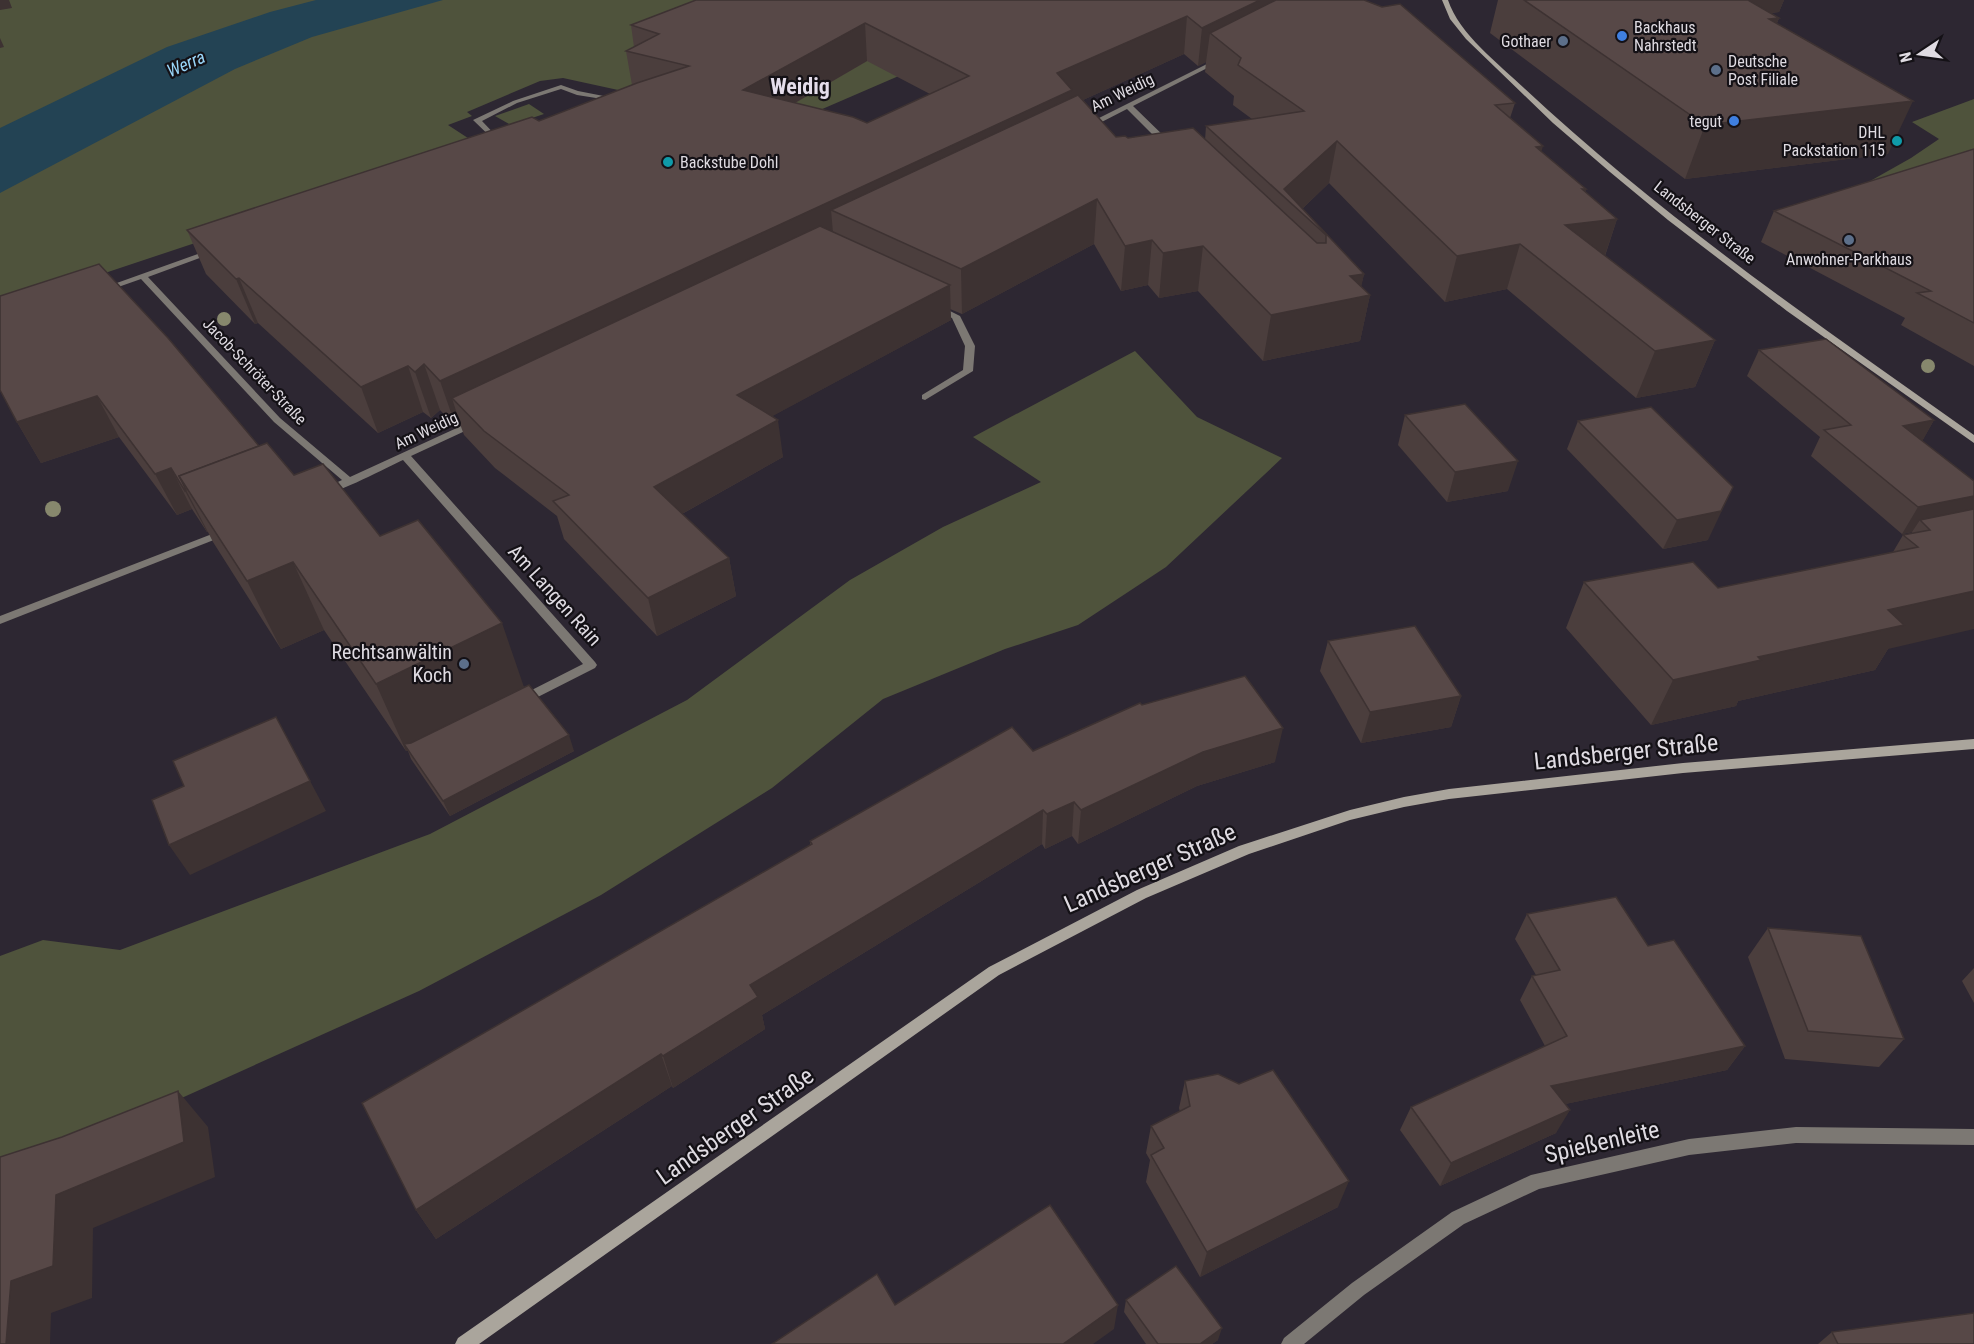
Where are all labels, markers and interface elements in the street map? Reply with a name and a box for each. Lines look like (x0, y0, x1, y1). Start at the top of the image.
place label: Backhaus Nahrstedt (1634, 18, 1697, 55)
north arrow (1890, 24, 1950, 84)
marker: Backhaus Nahrstedt (1615, 29, 1629, 43)
place label: Gothaer (1501, 32, 1551, 51)
marker: Gothaer (1556, 34, 1570, 48)
water label: Werra (163, 46, 208, 81)
text: N (1896, 50, 1916, 64)
place label: Deutsche Post Filiale (1728, 52, 1798, 89)
marker: Deutsche Post Filiale (1709, 63, 1723, 77)
street label: Am Weidig (1088, 69, 1157, 116)
district label: Weidig (770, 74, 830, 99)
place label: tegut (1689, 112, 1722, 131)
marker: tegut (1727, 114, 1741, 128)
place label: DHL Packstation 115 (1783, 123, 1885, 160)
marker: DHL Packstation 115 (1890, 134, 1904, 148)
place label: Backstube Dohl (680, 153, 778, 172)
marker: Backstube Dohl (661, 155, 675, 169)
street label: Landsberger Straße (1650, 177, 1759, 268)
marker: Anwohner-Parkhaus (1842, 233, 1856, 247)
place label: Anwohner-Parkhaus (1786, 250, 1912, 269)
street label: Jacob-Schröter-Straße (199, 314, 310, 429)
street label: Am Weidig (392, 408, 461, 453)
street label: Am Langen Rain (503, 539, 607, 651)
place label: Rechtsanwältin Koch (331, 640, 452, 687)
marker: Rechtsanwältin Koch (457, 657, 471, 671)
street label: Landsberger Straße (1532, 728, 1720, 776)
street label: Landsberger Straße (1060, 818, 1240, 918)
street label: Landsberger Straße (651, 1061, 819, 1191)
street label: Spießenleite (1542, 1115, 1662, 1169)

